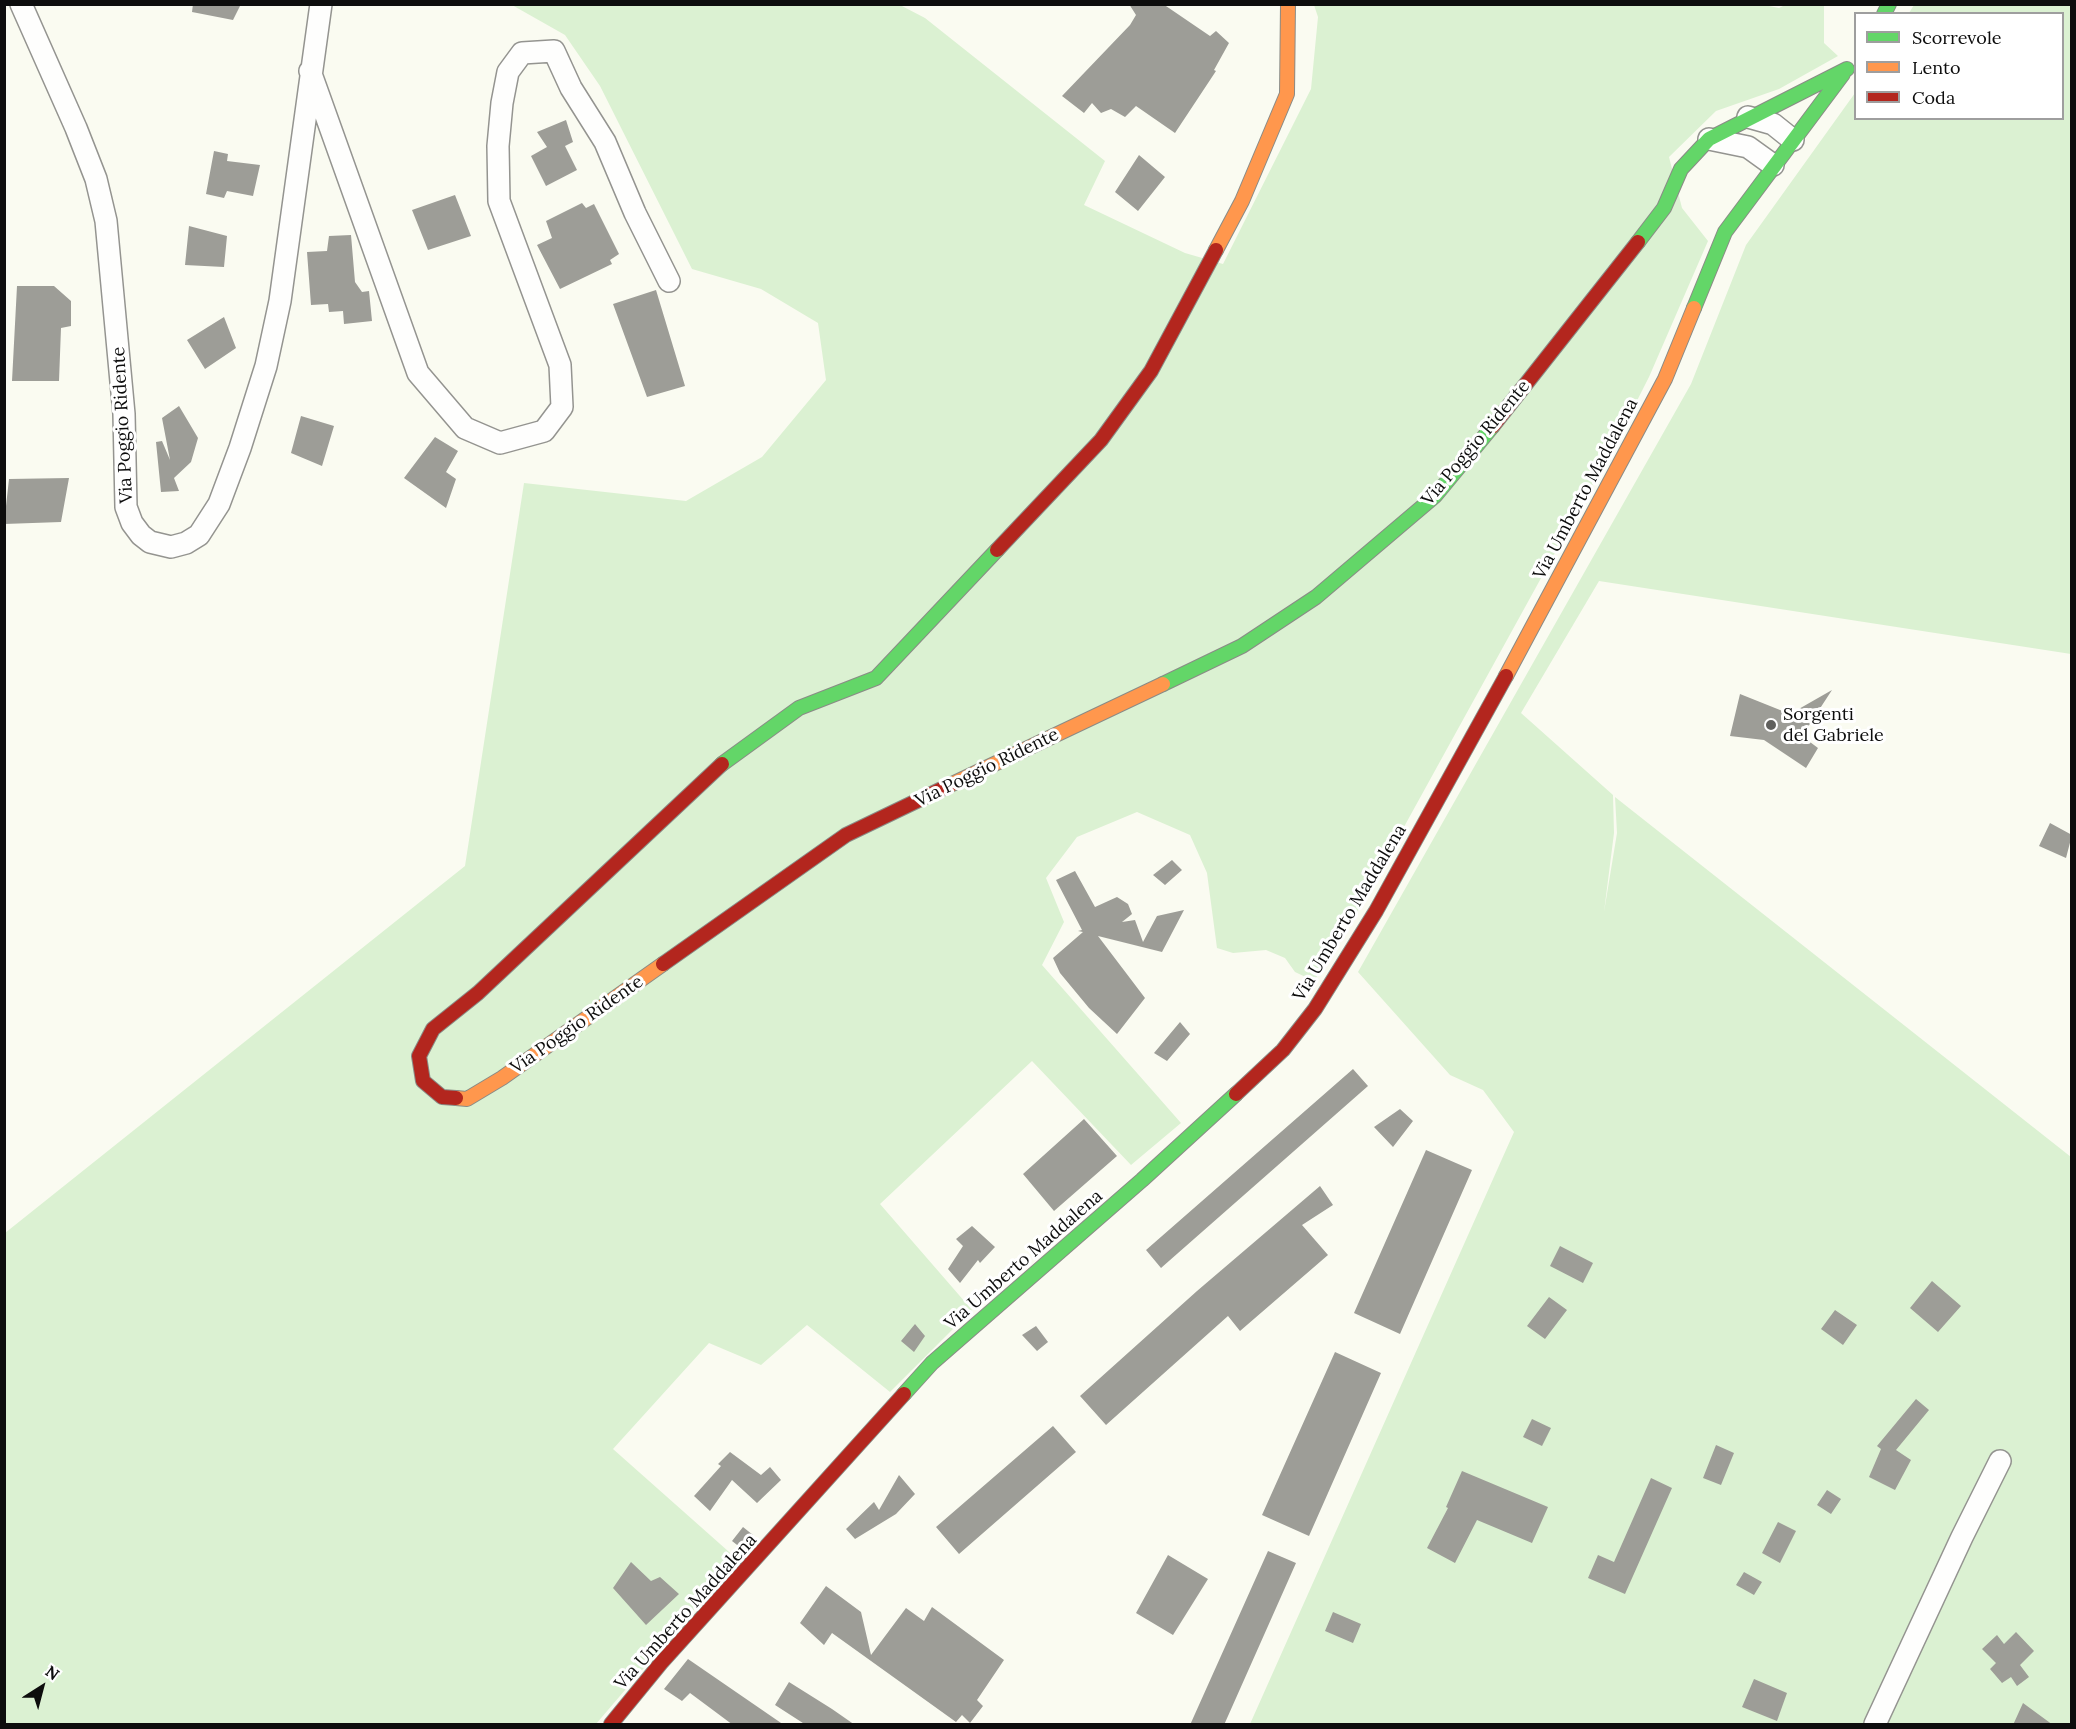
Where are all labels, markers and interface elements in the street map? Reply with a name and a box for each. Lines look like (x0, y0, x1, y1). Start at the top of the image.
legend (1854, 12, 2064, 120)
text: Scorrevole (1912, 26, 2002, 49)
text: Lento (1912, 56, 1960, 79)
text: Coda (1912, 86, 1955, 109)
street label: Via Poggio Ridente (108, 346, 138, 504)
street label: Via Poggio Ridente (1417, 376, 1535, 510)
street label: Via Umberto Maddalena (1529, 395, 1643, 583)
place label: Sorgenti del Gabriele (1783, 704, 1884, 746)
marker: Sorgenti del Gabriele (1764, 718, 1778, 732)
street label: Via Poggio Ridente (912, 724, 1062, 812)
street label: Via Umberto Maddalena (1289, 821, 1411, 1005)
street label: Via Poggio Ridente (507, 971, 647, 1079)
street label: Via Umberto Maddalena (941, 1186, 1107, 1334)
street label: Via Umberto Maddalena (610, 1530, 762, 1694)
north arrow (12, 1657, 72, 1717)
text: N (42, 1661, 63, 1684)

